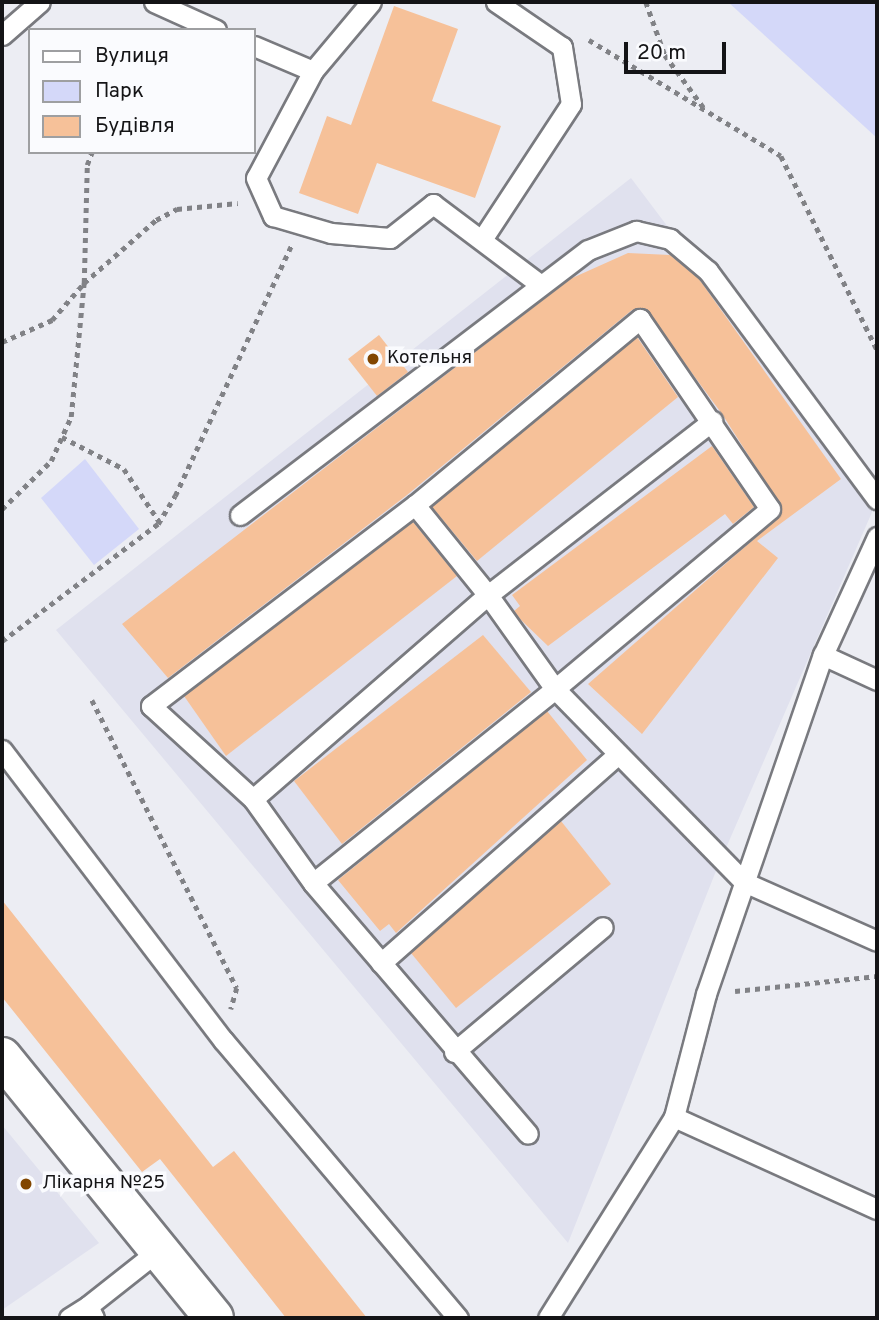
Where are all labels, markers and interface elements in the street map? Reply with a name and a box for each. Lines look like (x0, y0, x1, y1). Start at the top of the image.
legend (28, 28, 256, 154)
scale bar (627, 28, 728, 72)
text: 20 m (637, 40, 686, 67)
text: Вулиця (95, 43, 169, 70)
text: Парк (95, 78, 144, 105)
text: Будівля (95, 113, 175, 140)
place label: Котельня (387, 348, 472, 370)
marker: Котельня (365, 351, 381, 367)
place label: Лікарня №25 (42, 1173, 165, 1195)
marker: Лікарня №25 (16, 1174, 36, 1194)

